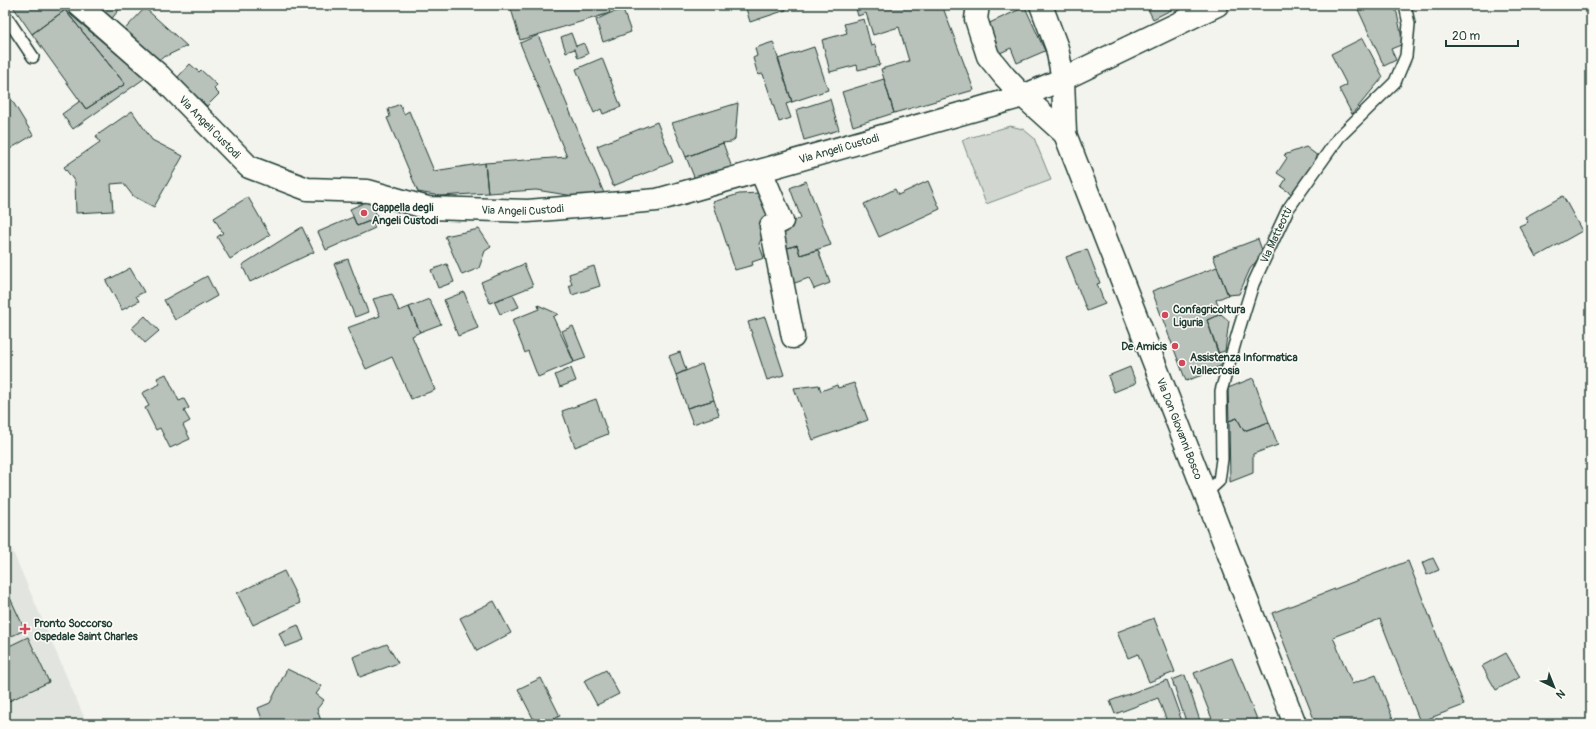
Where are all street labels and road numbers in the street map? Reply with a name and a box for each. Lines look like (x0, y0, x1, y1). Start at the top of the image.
street label: Via Angeli Custodi (176, 93, 243, 161)
street label: Via Angeli Custodi (798, 131, 880, 166)
street label: Via Angeli Custodi (481, 202, 564, 218)
street label: Via Matteotti (1258, 205, 1294, 265)
street label: Via Don Giovanni Bosco (1154, 376, 1205, 481)

